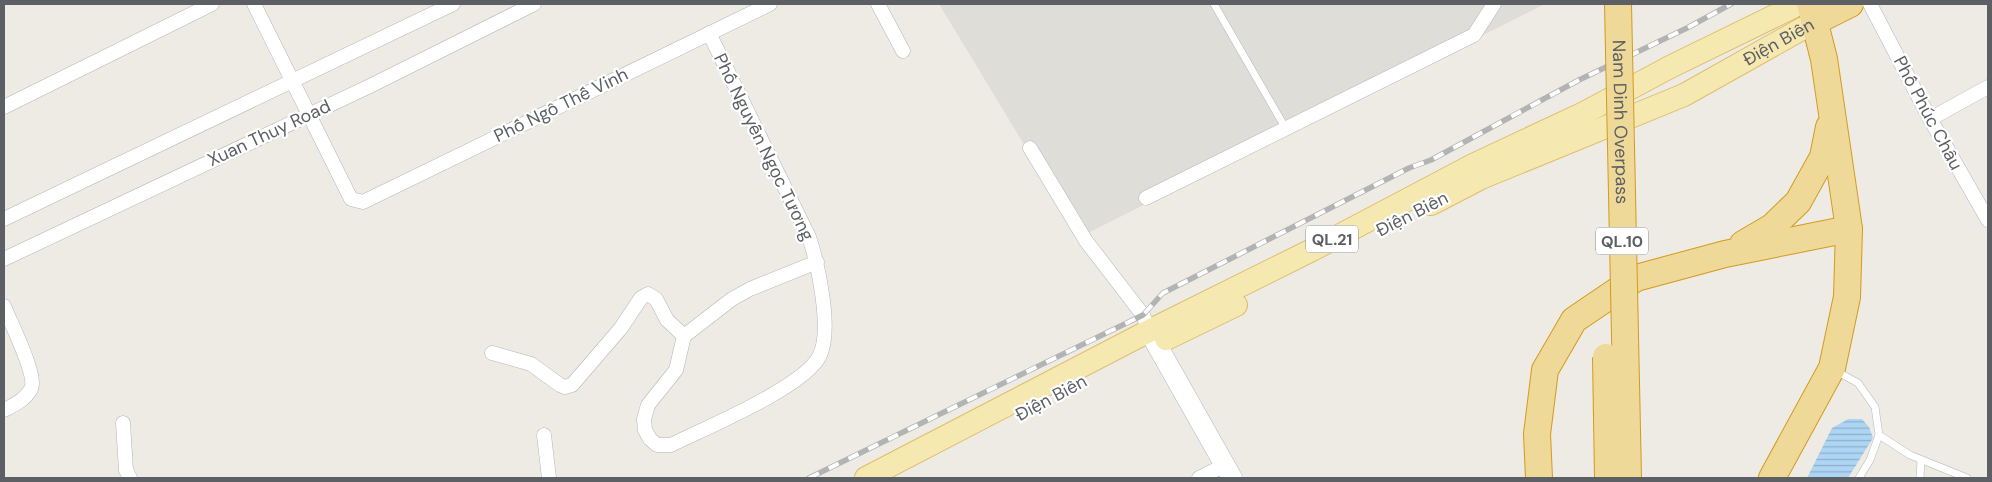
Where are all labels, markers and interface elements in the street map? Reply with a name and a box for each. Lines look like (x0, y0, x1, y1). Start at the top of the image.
street label: Điện Biên (1739, 12, 1818, 72)
street label: Nam Dinh Overpass (1607, 40, 1634, 204)
street label: Phố Nguyễn Ngọc Tương (708, 49, 820, 245)
street label: Phố Phúc Châu (1888, 52, 1968, 174)
street label: Phố Ngô Thế Vinh (490, 62, 632, 148)
street label: Xuan Thuy Road (204, 94, 334, 172)
street label: Điện Biên (1372, 186, 1452, 242)
road number: QL.21 (1306, 225, 1358, 252)
road number: QL.10 (1596, 228, 1648, 255)
street label: Điện Biên (1011, 369, 1091, 427)

